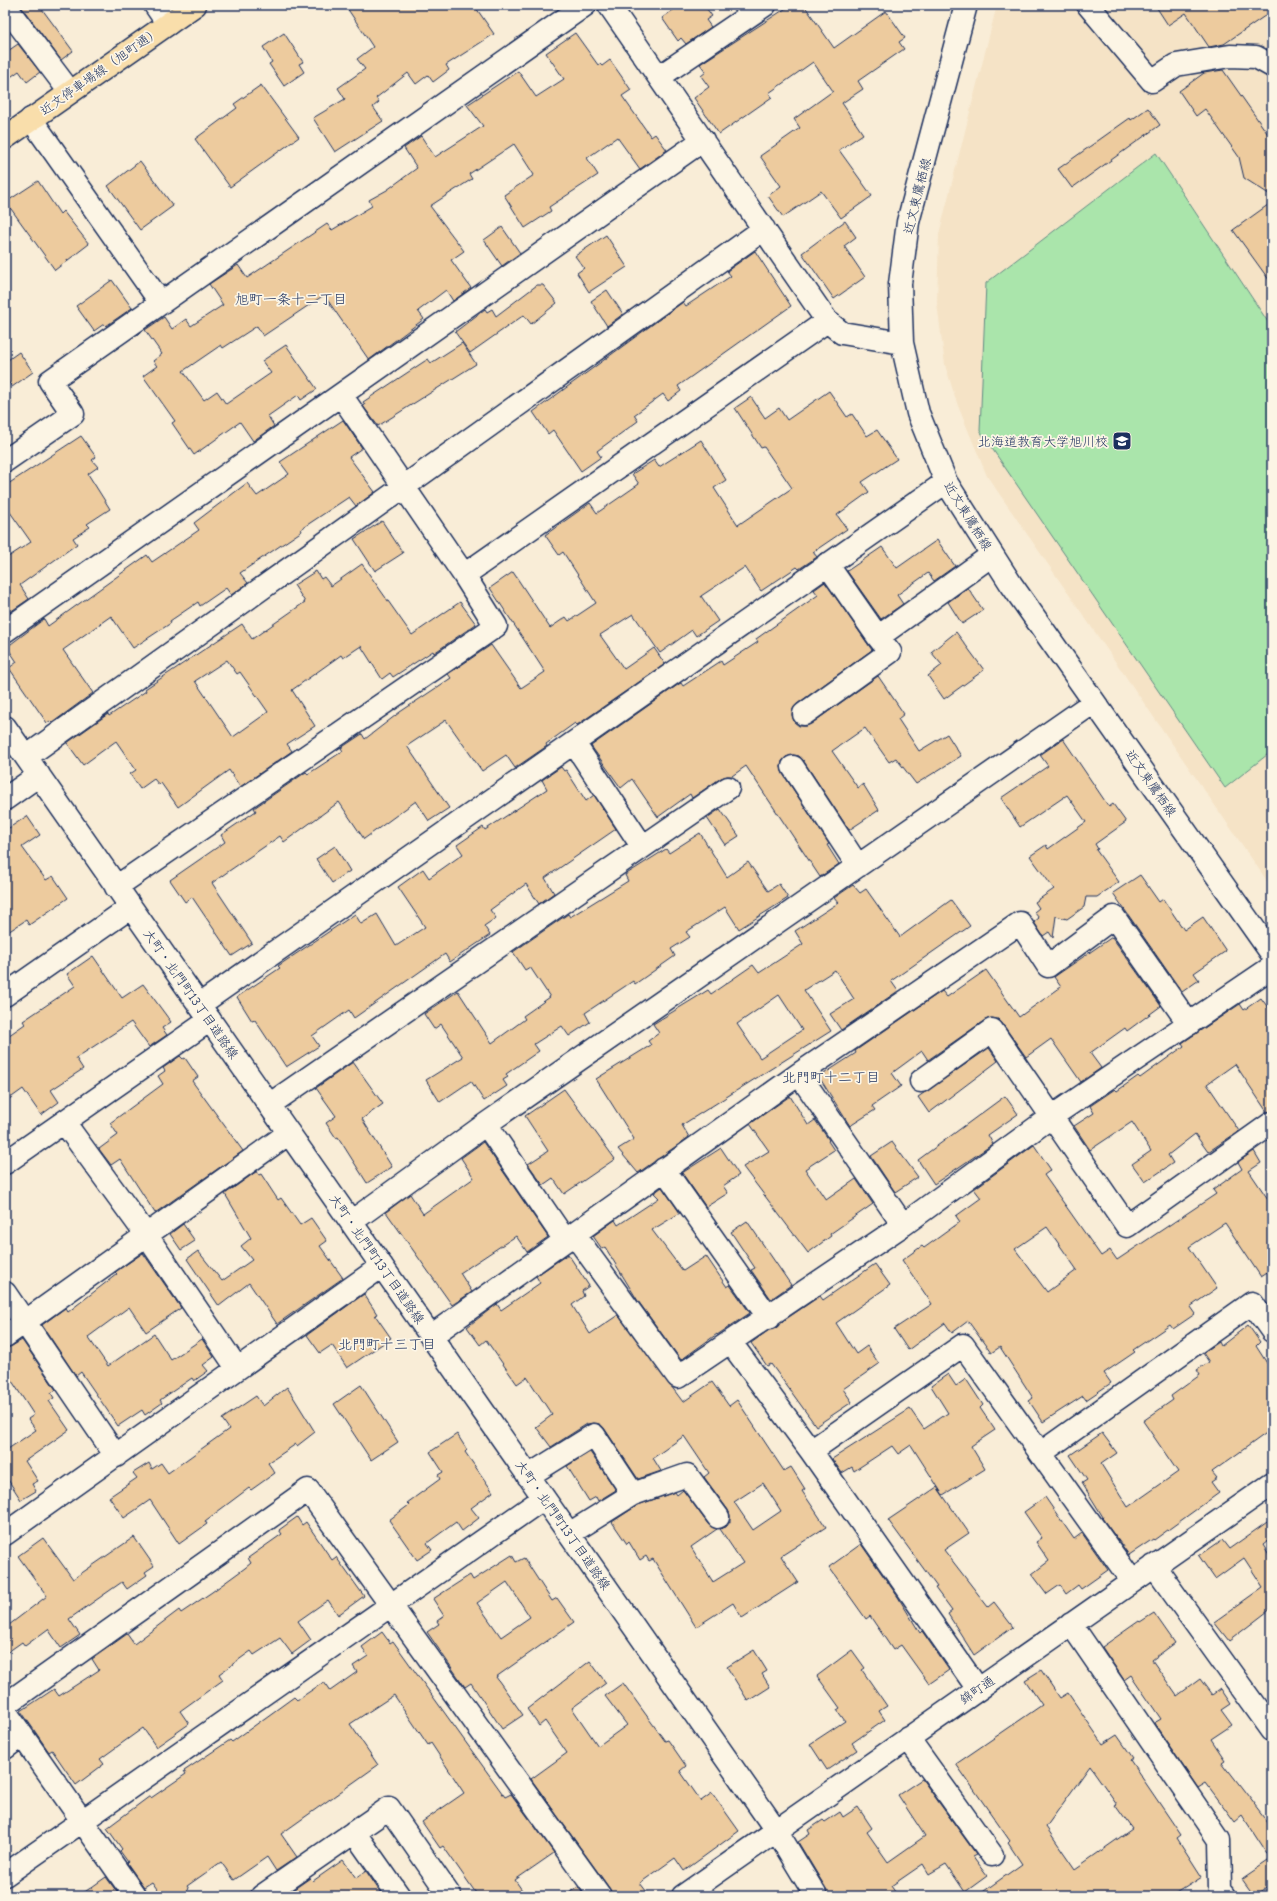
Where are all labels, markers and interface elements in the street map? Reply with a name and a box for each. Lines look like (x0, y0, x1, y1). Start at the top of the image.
street label: 近文停車場線（旭町通） (37, 24, 163, 118)
street label: 近文東鷹栖線 (900, 155, 934, 236)
district label: 旭町一条十二丁目 (235, 291, 347, 308)
school or university icon: 北海道教育大学旭川校 (1111, 430, 1133, 452)
place label: 北海道教育大学旭川校 (978, 434, 1108, 449)
street label: 近文東鷹栖線 (941, 479, 996, 554)
street label: 近文東鷹栖線 (1122, 747, 1180, 820)
street label: 大町・北門町13丁目道路線 (140, 926, 242, 1062)
district label: 北門町十二丁目 (782, 1069, 880, 1086)
street label: 大町・北門町13丁目道路線 (326, 1191, 428, 1327)
district label: 北門町十三丁目 (338, 1336, 436, 1353)
street label: 大町・北門町13丁目道路線 (512, 1457, 614, 1593)
street label: 錦町通 (957, 1673, 997, 1707)

